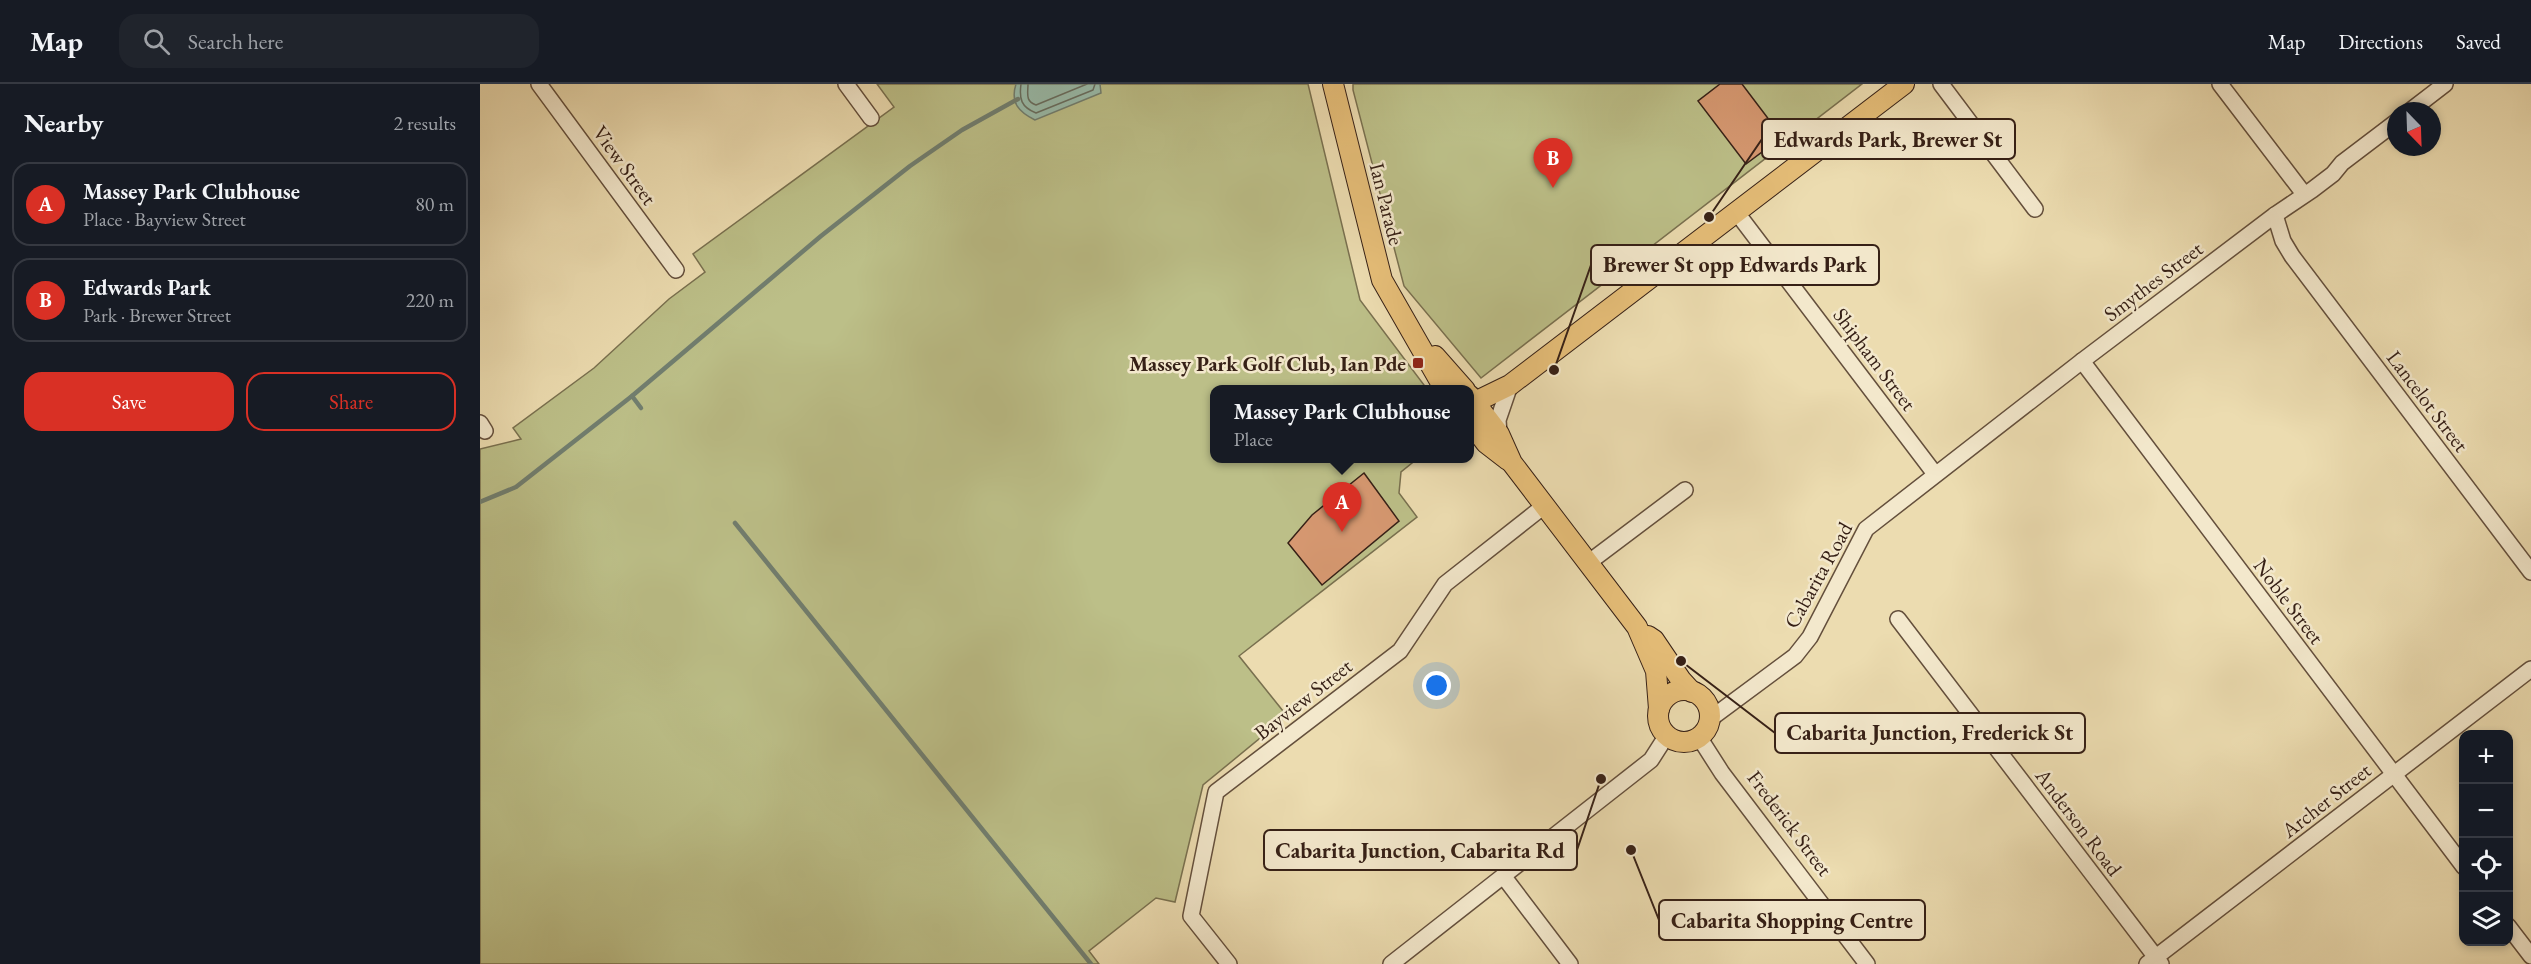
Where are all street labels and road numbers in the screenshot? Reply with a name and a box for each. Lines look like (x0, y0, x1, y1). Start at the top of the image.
street label: View Street (587, 120, 663, 210)
street label: Ian Parade (1364, 160, 1410, 248)
street label: Smythes Street (2098, 235, 2208, 327)
street label: Shipham Street (1827, 302, 1923, 416)
street label: Lancelot Street (2381, 345, 2475, 458)
street label: Cabarita Road (1778, 517, 1858, 633)
street label: Noble Street (2248, 553, 2330, 650)
street label: Bayview Street (1249, 652, 1358, 746)
street label: Archer Street (2275, 756, 2377, 844)
street label: Anderson Road (2029, 762, 2128, 881)
street label: Frederick Street (1741, 765, 1839, 882)

